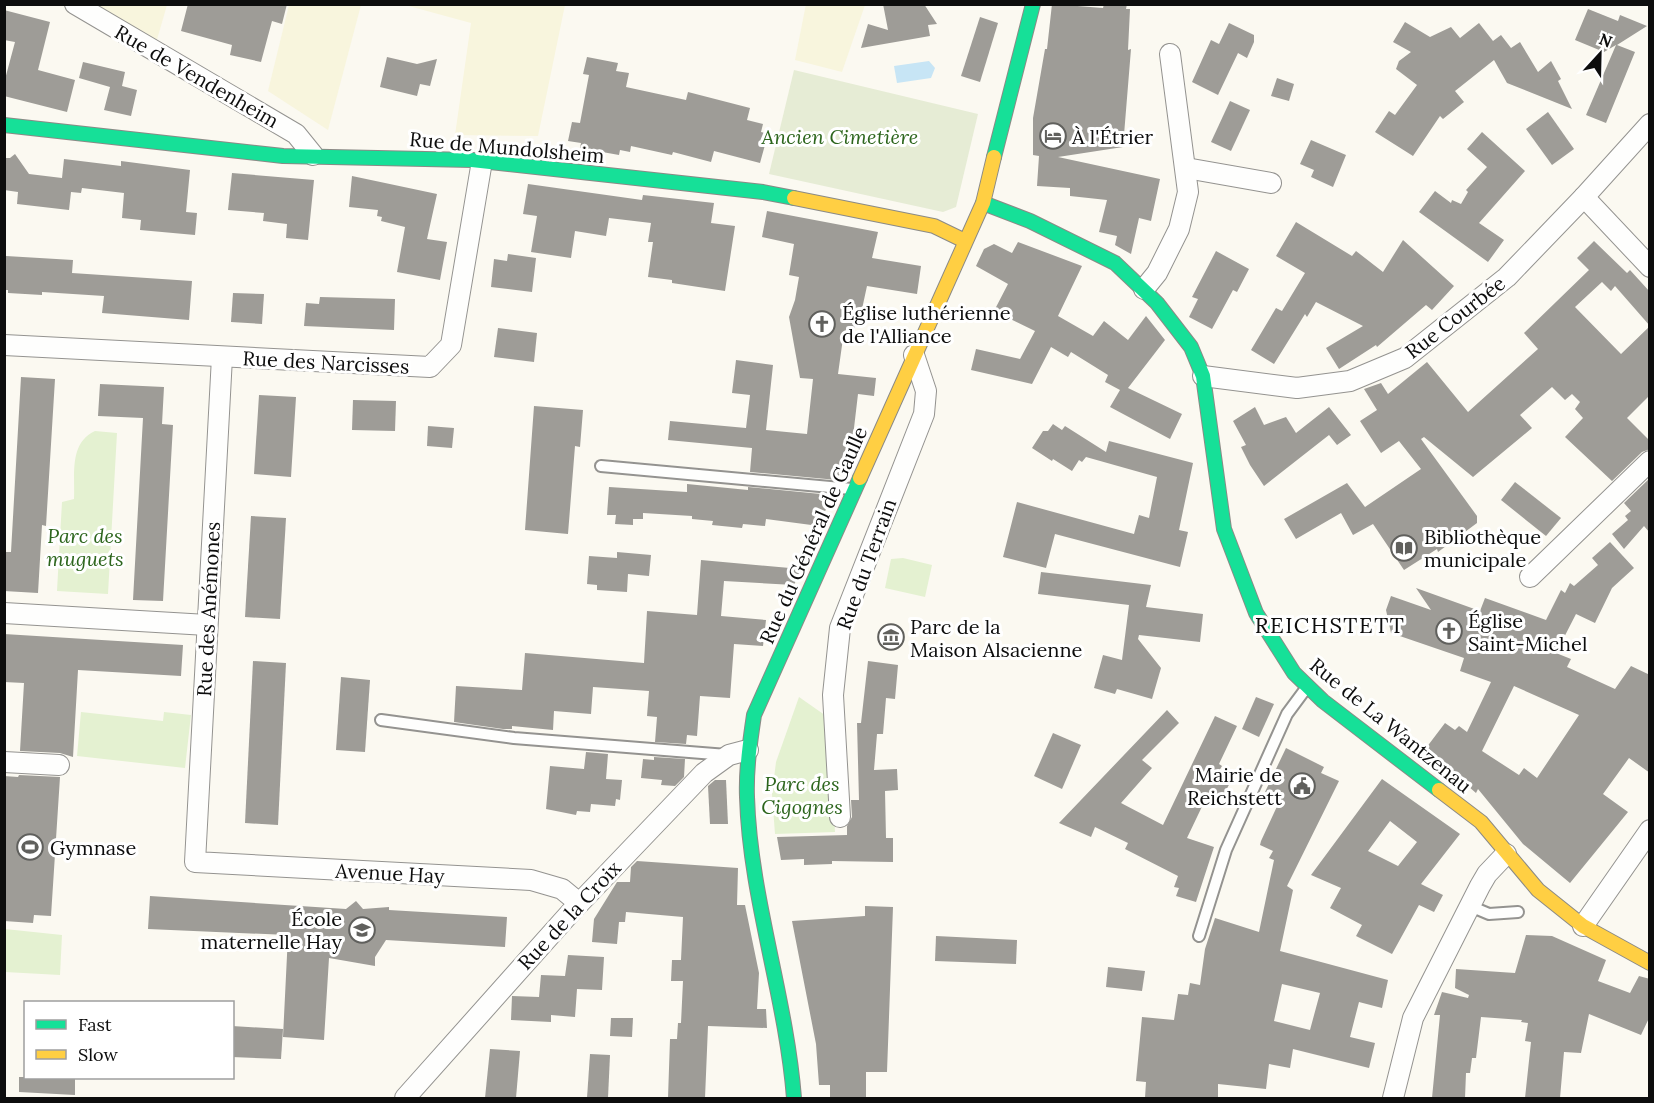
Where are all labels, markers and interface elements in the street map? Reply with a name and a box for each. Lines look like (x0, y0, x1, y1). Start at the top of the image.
street label: Rue de Vendenheim (111, 19, 284, 133)
north arrow (1570, 24, 1630, 84)
text: N (1596, 29, 1615, 52)
hotel icon: À l'Étrier (1038, 121, 1068, 151)
park label: Ancien Cimetière (761, 124, 918, 149)
place label: À l'Étrier (1071, 124, 1154, 149)
street label: Rue de Mundolsheim (408, 126, 606, 168)
street label: Rue Courbée (1400, 270, 1510, 364)
place label: Église luthérienne de l'Alliance (842, 300, 1011, 348)
church icon: Église luthérienne de l'Alliance (807, 309, 837, 339)
street label: Rue des Narcisses (242, 345, 410, 379)
street label: Rue du Général de Gaulle (754, 422, 872, 648)
street label: Rue du Terrain (831, 495, 901, 633)
street label: Rue des Anémones (191, 521, 225, 697)
park label: Parc des muguets (47, 523, 123, 571)
place label: Bibliothèque municipale (1424, 524, 1541, 572)
library icon: Bibliothèque municipale (1389, 533, 1419, 563)
place label: Église Saint-Michel (1468, 608, 1587, 656)
district label: REICHSTETT (1255, 611, 1405, 639)
place label: Parc de la Maison Alsacienne (910, 614, 1083, 662)
church icon: Église Saint-Michel (1434, 616, 1464, 646)
museum icon: Parc de la Maison Alsacienne (876, 622, 906, 652)
street label: Rue de La Wantzenau (1305, 652, 1477, 798)
place label: Mairie de Reichstett (1187, 762, 1282, 810)
park label: Parc des Cigognes (761, 771, 843, 819)
public building icon: Mairie de Reichstett (1287, 771, 1317, 801)
sports icon: Gymnase (15, 832, 45, 862)
place label: Gymnase (50, 835, 136, 860)
street label: Rue de la Croix (512, 855, 626, 975)
street label: Avenue Hay (334, 858, 446, 888)
place label: École maternelle Hay (201, 906, 342, 954)
school or university icon: École maternelle Hay (347, 915, 377, 945)
legend (24, 1001, 234, 1079)
text: Fast (78, 1013, 112, 1036)
text: Slow (78, 1043, 118, 1066)

